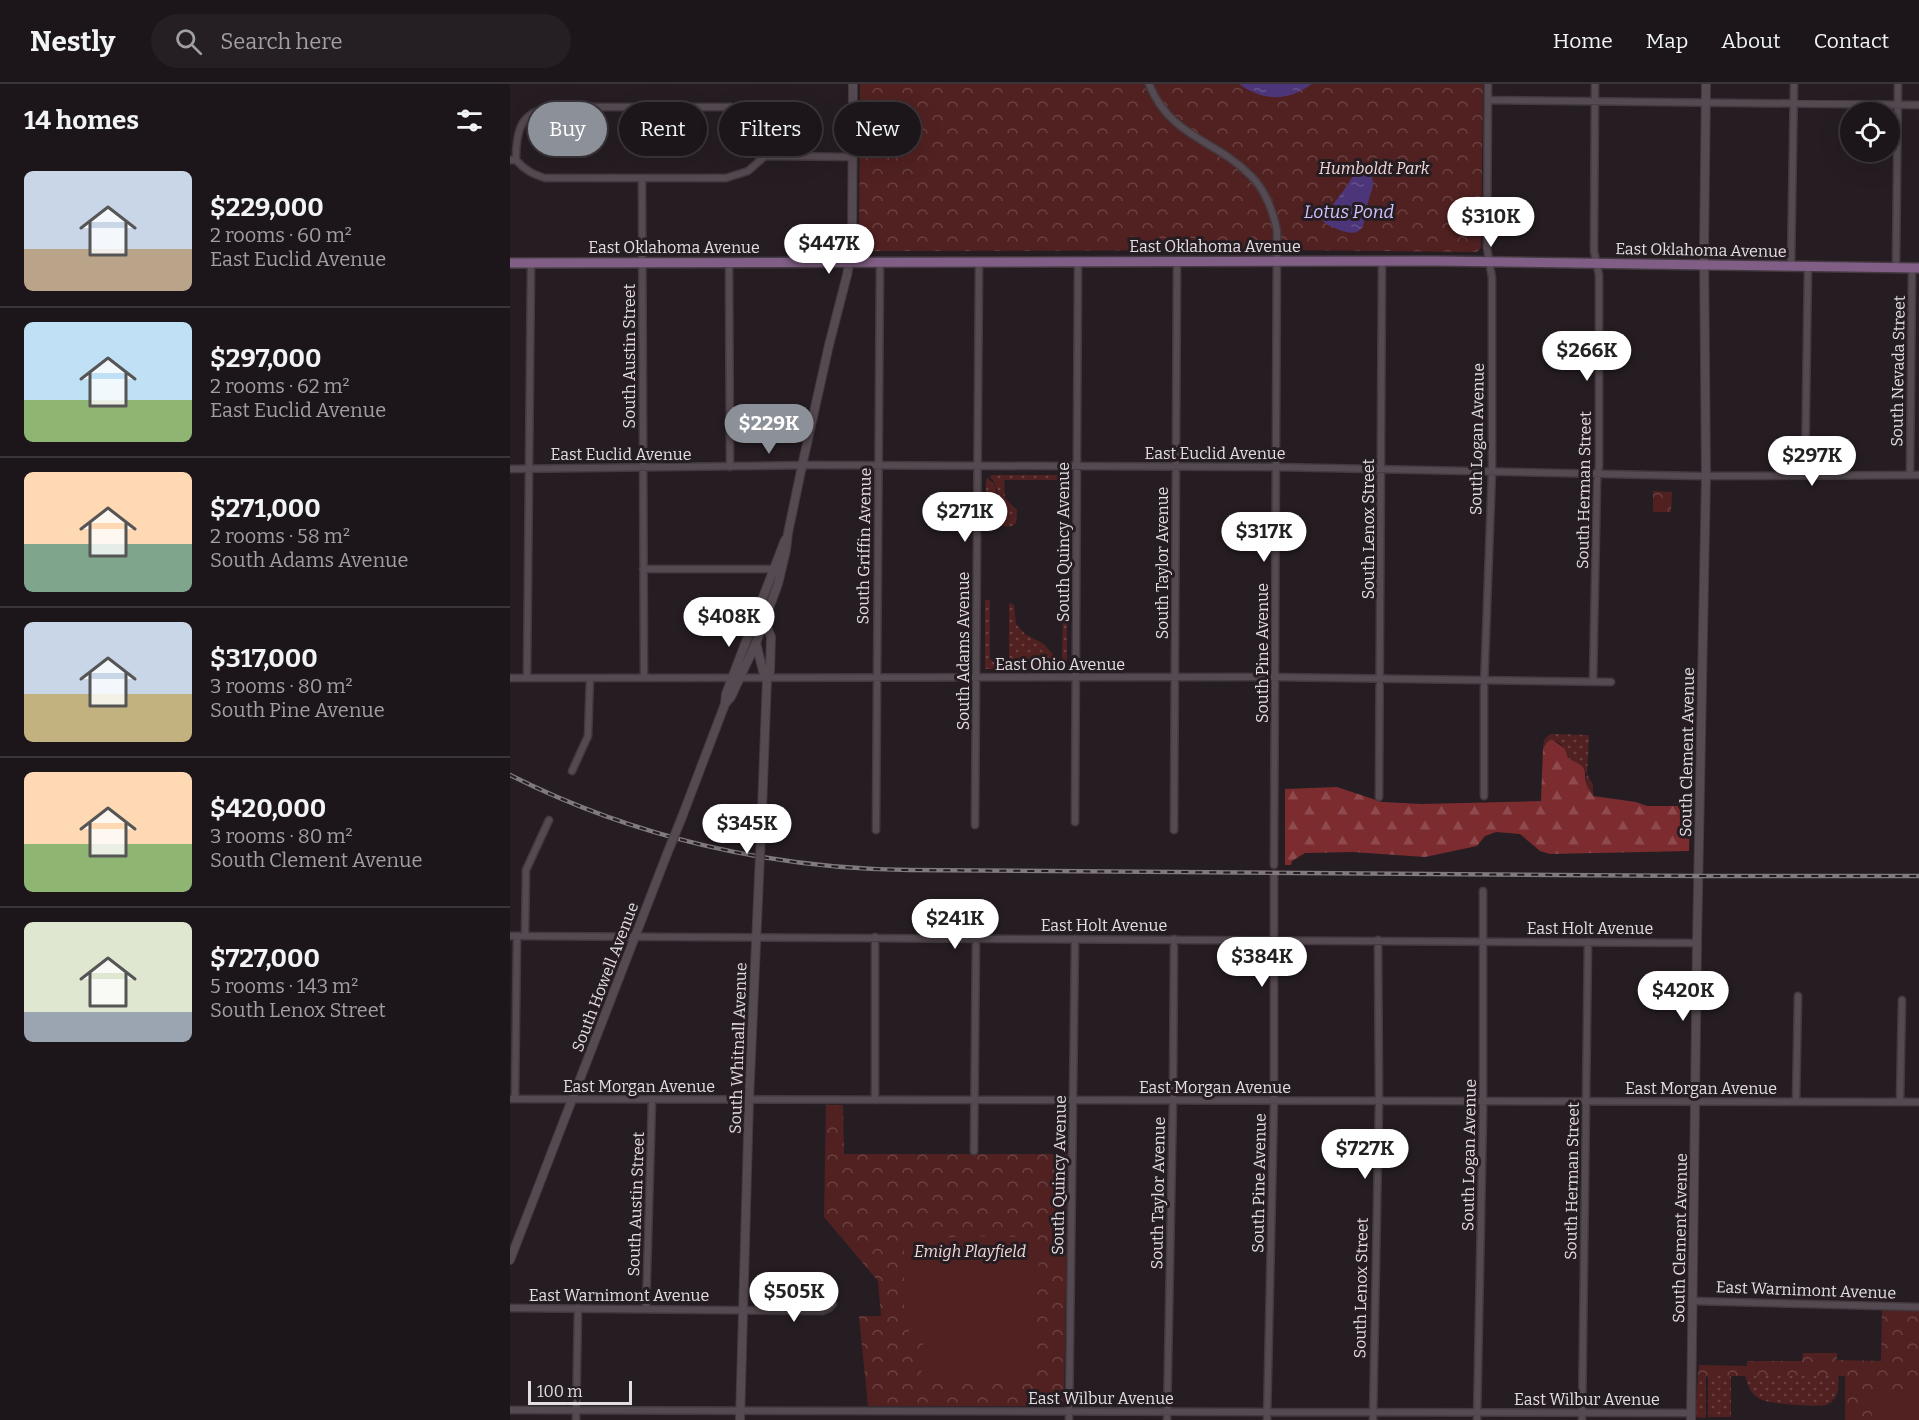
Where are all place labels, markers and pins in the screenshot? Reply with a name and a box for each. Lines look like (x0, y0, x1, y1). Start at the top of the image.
pin: $310K (1449, 197, 1533, 248)
pin: $447K (787, 224, 871, 275)
pin: $266K (1545, 331, 1629, 382)
pin: $229K (727, 404, 811, 455)
pin: $297K (1770, 436, 1854, 487)
pin: $271K (923, 492, 1007, 543)
pin: $317K (1222, 512, 1306, 563)
pin: $408K (687, 597, 771, 648)
pin: $345K (705, 804, 789, 855)
pin: $241K (913, 899, 997, 950)
pin: $384K (1220, 937, 1304, 988)
pin: $420K (1641, 971, 1725, 1022)
pin: $727K (1323, 1129, 1407, 1180)
pin: $505K (752, 1272, 836, 1323)

